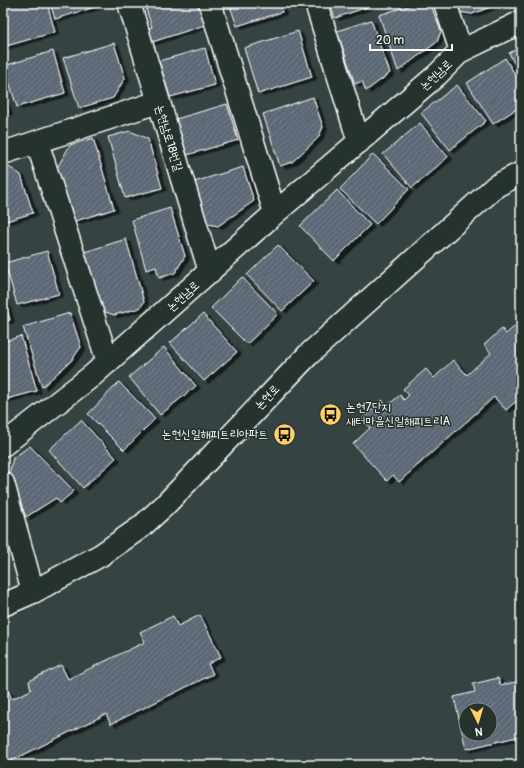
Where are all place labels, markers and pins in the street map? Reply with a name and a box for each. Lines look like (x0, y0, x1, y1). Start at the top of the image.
place label: 논현7단지 새터마을신일해피트리A (346, 400, 451, 429)
bus stop icon: 논현7단지 새터마을신일해피트리A (317, 401, 343, 427)
bus stop icon: 논현신일해피트리아파트 (271, 421, 297, 447)
place label: 논현신일해피트리아파트 (162, 427, 268, 442)

